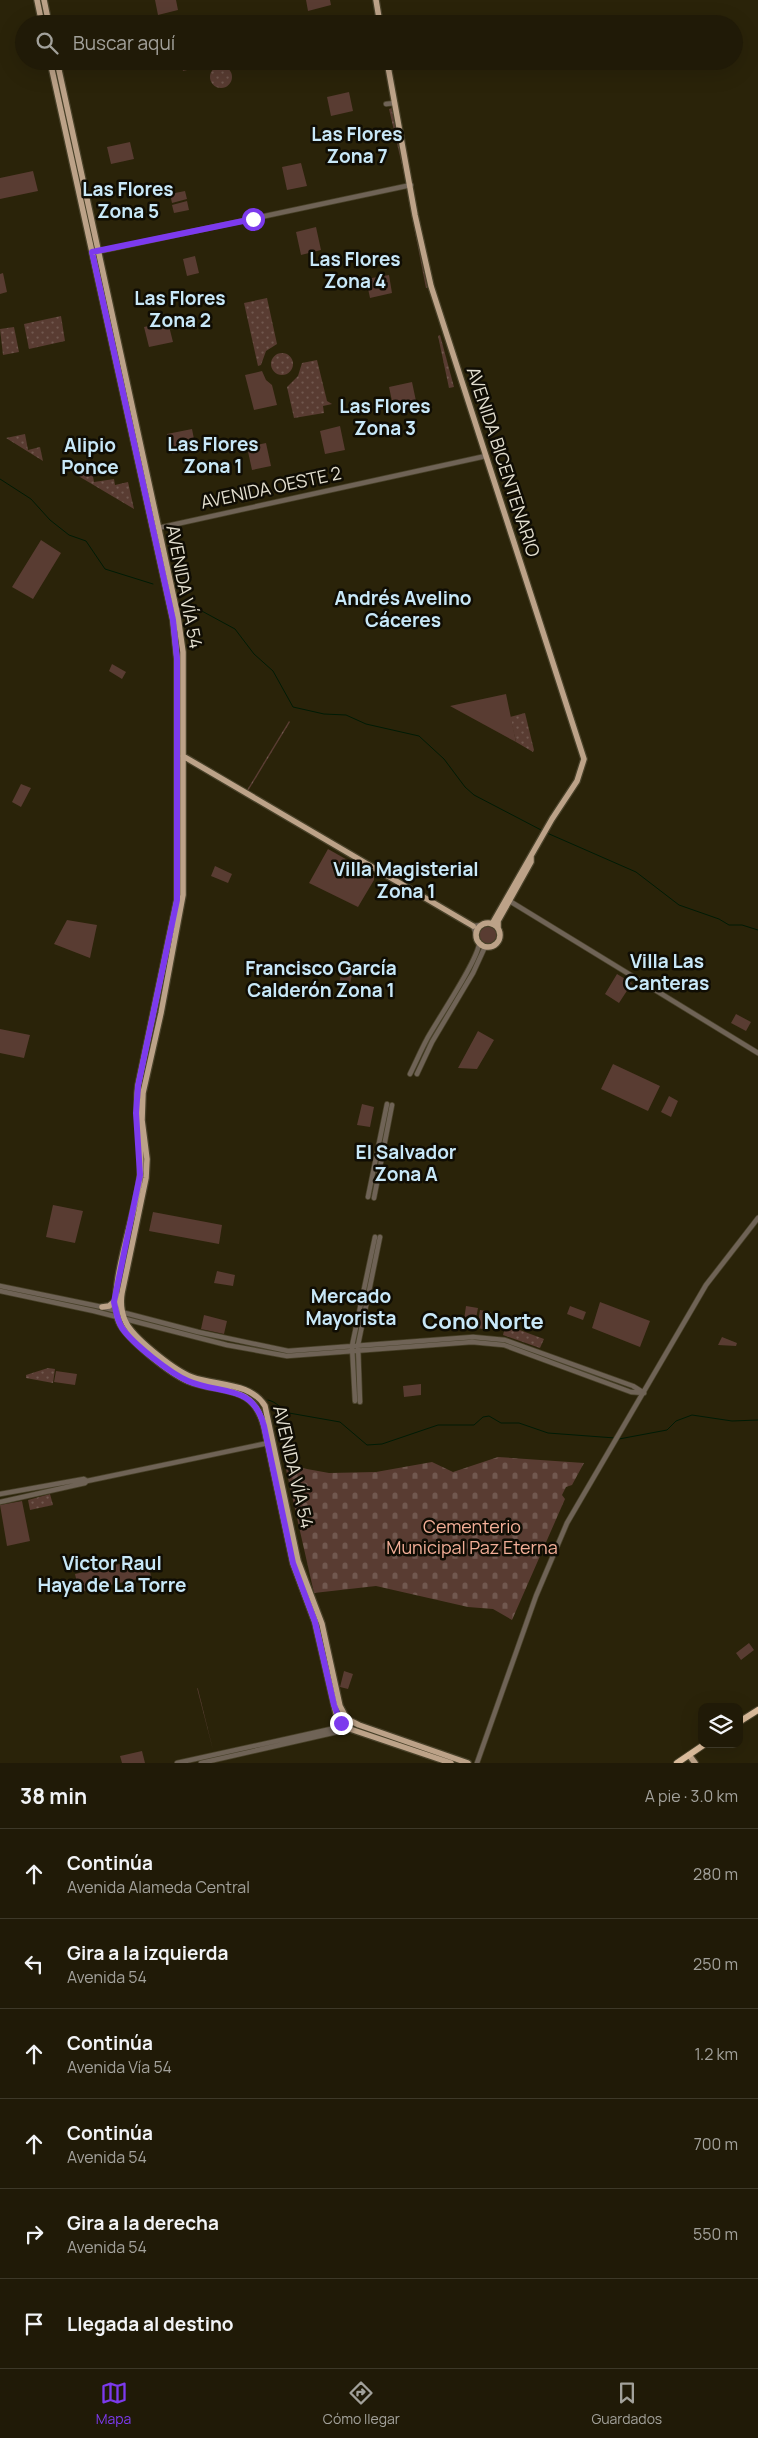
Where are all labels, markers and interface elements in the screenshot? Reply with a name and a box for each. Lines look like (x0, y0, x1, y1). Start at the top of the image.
search box (15, 15, 743, 70)
icon: search (33, 29, 61, 57)
text: Buscar aquí (73, 30, 175, 56)
district label: Las Flores Zona 7 (311, 121, 403, 169)
district label: Las Flores Zona 5 (82, 176, 174, 224)
route start (242, 208, 265, 231)
district label: Las Flores Zona 4 (309, 246, 401, 294)
district label: Las Flores Zona 2 (134, 285, 226, 333)
street label: AVENIDA BICENTENARIO (462, 364, 546, 560)
district label: Las Flores Zona 3 (339, 393, 431, 441)
district label: Las Flores Zona 1 (167, 431, 259, 479)
district label: Alipio Ponce (61, 432, 119, 480)
street label: AVENIDA OESTE 2 (198, 460, 343, 514)
street label: AVENIDA VÍA 54 (161, 523, 209, 651)
district label: Andrés Avelino Cáceres (335, 585, 471, 633)
district label: Villa Magisterial Zona 1 (333, 856, 479, 904)
district label: Villa Las Canteras (625, 948, 709, 996)
district label: Francisco García Calderón Zona 1 (245, 955, 397, 1003)
district label: El Salvador Zona A (356, 1139, 457, 1187)
district label: Mercado Mayorista (306, 1283, 396, 1331)
district label: Cono Norte (422, 1306, 544, 1336)
street label: AVENIDA VÍA 54 (268, 1403, 320, 1531)
park label: Cementerio Municipal Paz Eterna (386, 1514, 558, 1559)
district label: Victor Raul Haya de La Torre (37, 1550, 187, 1598)
map controls (698, 1703, 743, 1748)
button: layers (698, 1703, 743, 1748)
route end (330, 1712, 353, 1735)
text: 38 min (20, 1782, 87, 1810)
text: A pie · 3.0 km (645, 1785, 738, 1807)
text: Continúa (67, 1850, 153, 1876)
icon: ahead (20, 1860, 48, 1888)
text: 280 m (693, 1863, 738, 1885)
text: Avenida Alameda Central (67, 1876, 250, 1898)
text: Gira a la izquierda (67, 1940, 228, 1966)
icon: left (20, 1950, 48, 1978)
text: 250 m (693, 1953, 738, 1975)
text: Avenida 54 (67, 1966, 147, 1988)
text: Continúa (67, 2030, 153, 2056)
icon: ahead (20, 2040, 48, 2068)
text: 1.2 km (695, 2043, 738, 2065)
text: Avenida Vía 54 (67, 2056, 172, 2078)
text: Continúa (67, 2120, 153, 2146)
icon: ahead (20, 2130, 48, 2158)
text: 700 m (694, 2133, 738, 2155)
text: Avenida 54 (67, 2146, 147, 2168)
text: Gira a la derecha (67, 2210, 219, 2236)
icon: right (20, 2220, 48, 2248)
text: 550 m (693, 2223, 738, 2245)
text: Avenida 54 (67, 2236, 147, 2258)
icon: arrive (20, 2310, 48, 2338)
text: Llegada al destino (67, 2311, 234, 2337)
tab: Mapa (96, 2379, 131, 2428)
tab: Cómo llegar (323, 2379, 400, 2428)
tab: Guardados (591, 2379, 662, 2428)

